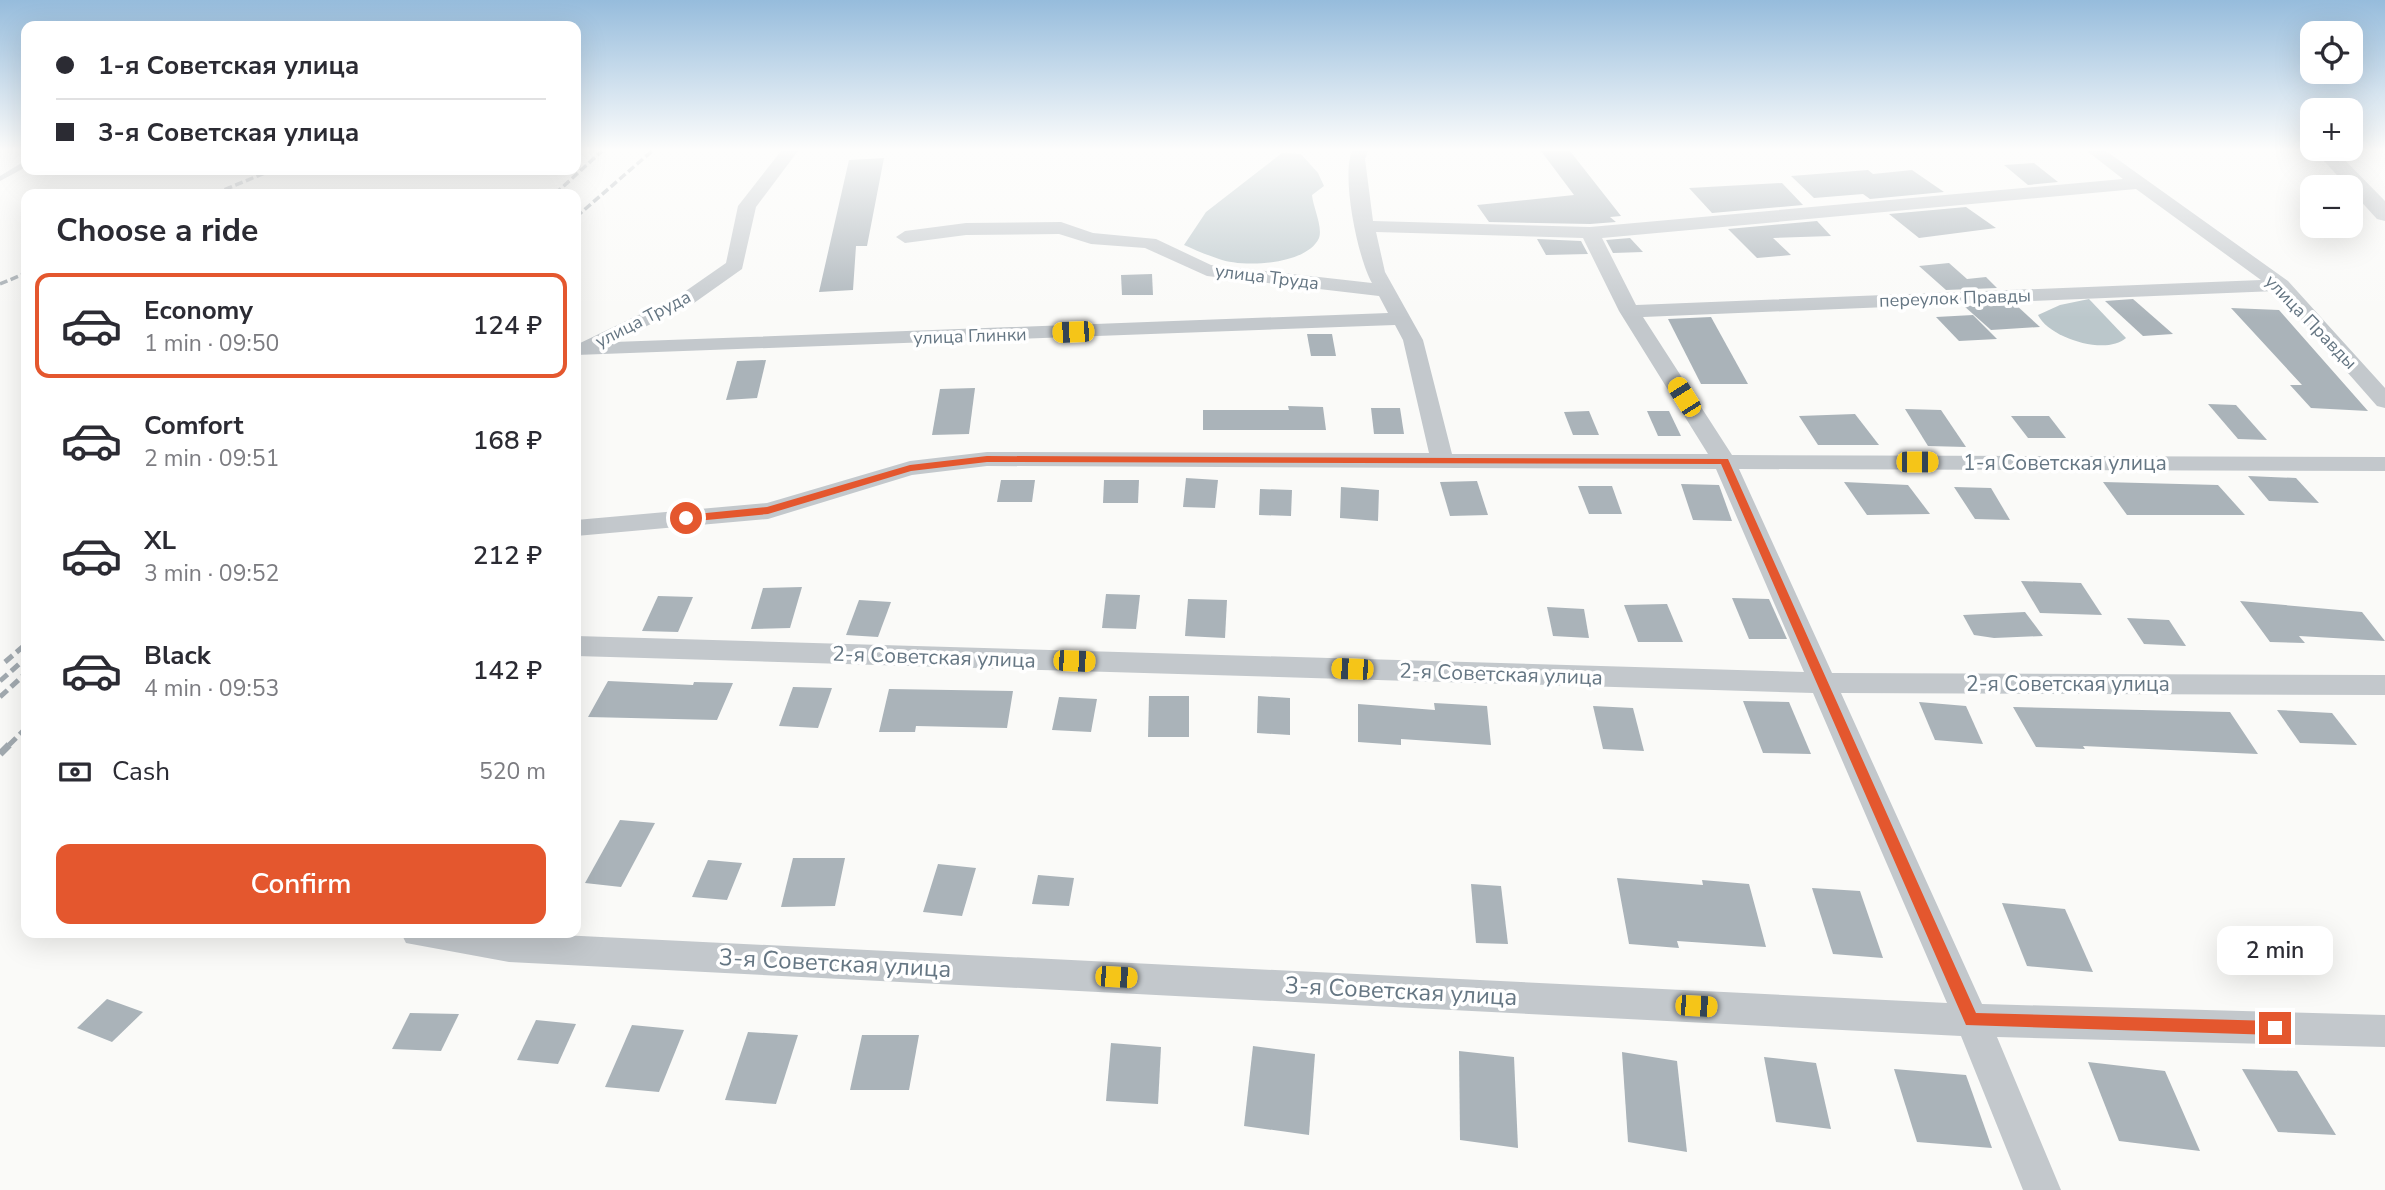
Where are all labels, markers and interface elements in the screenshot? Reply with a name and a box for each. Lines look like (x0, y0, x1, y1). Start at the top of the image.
map controls (2300, 21, 2363, 238)
button: locate (2300, 21, 2363, 84)
text: 1-я Советская улица (98, 48, 359, 83)
button: + (2300, 98, 2363, 161)
text: 3-я Советская улица (98, 115, 359, 150)
button: − (2300, 175, 2363, 238)
text: Choose a ride (56, 209, 258, 252)
street label: улица Труда (1214, 259, 1320, 295)
street label: улица Правды (2260, 270, 2362, 374)
street label: переулок Правды (1879, 283, 2031, 313)
street label: улица Труда (591, 285, 695, 353)
text: Economy (144, 293, 253, 328)
icon: car (60, 294, 123, 357)
text: 124 ₽ (473, 308, 542, 343)
car (1052, 321, 1095, 343)
street label: улица Глинки (913, 322, 1027, 350)
text: 1 min · 09:50 (144, 328, 279, 359)
car (1664, 374, 1705, 420)
text: Comfort (144, 408, 244, 443)
icon: car (60, 409, 123, 472)
text: 168 ₽ (473, 423, 542, 458)
text: 2 min · 09:51 (144, 443, 279, 474)
street label: 1-я Советская улица (1963, 449, 2167, 477)
car (1897, 452, 1939, 473)
route start (670, 502, 702, 534)
text: XL (144, 523, 176, 558)
icon: car (60, 524, 123, 587)
text: 212 ₽ (473, 538, 542, 573)
text: 3 min · 09:52 (144, 558, 279, 589)
text: Black (144, 638, 211, 673)
icon: car (60, 639, 123, 702)
street label: 2-я Советская улица (832, 639, 1036, 675)
car (1053, 650, 1096, 672)
text: 142 ₽ (473, 653, 542, 688)
street label: 2-я Советская улица (1399, 656, 1603, 692)
car (1331, 658, 1374, 680)
street label: 2-я Советская улица (1966, 670, 2170, 698)
text: 4 min · 09:53 (144, 673, 279, 704)
icon: cash (56, 753, 94, 791)
text: Cash (112, 754, 170, 789)
text: 520 m (479, 756, 546, 787)
button: Confirm (56, 844, 546, 924)
callout: 2 min (2217, 926, 2333, 976)
text: 2 min (2246, 935, 2304, 966)
street label: 3-я Советская улица (718, 941, 952, 985)
car (1095, 965, 1138, 989)
street label: 3-я Советская улица (1284, 969, 1518, 1013)
car (1675, 994, 1718, 1018)
route end (2259, 1012, 2291, 1044)

